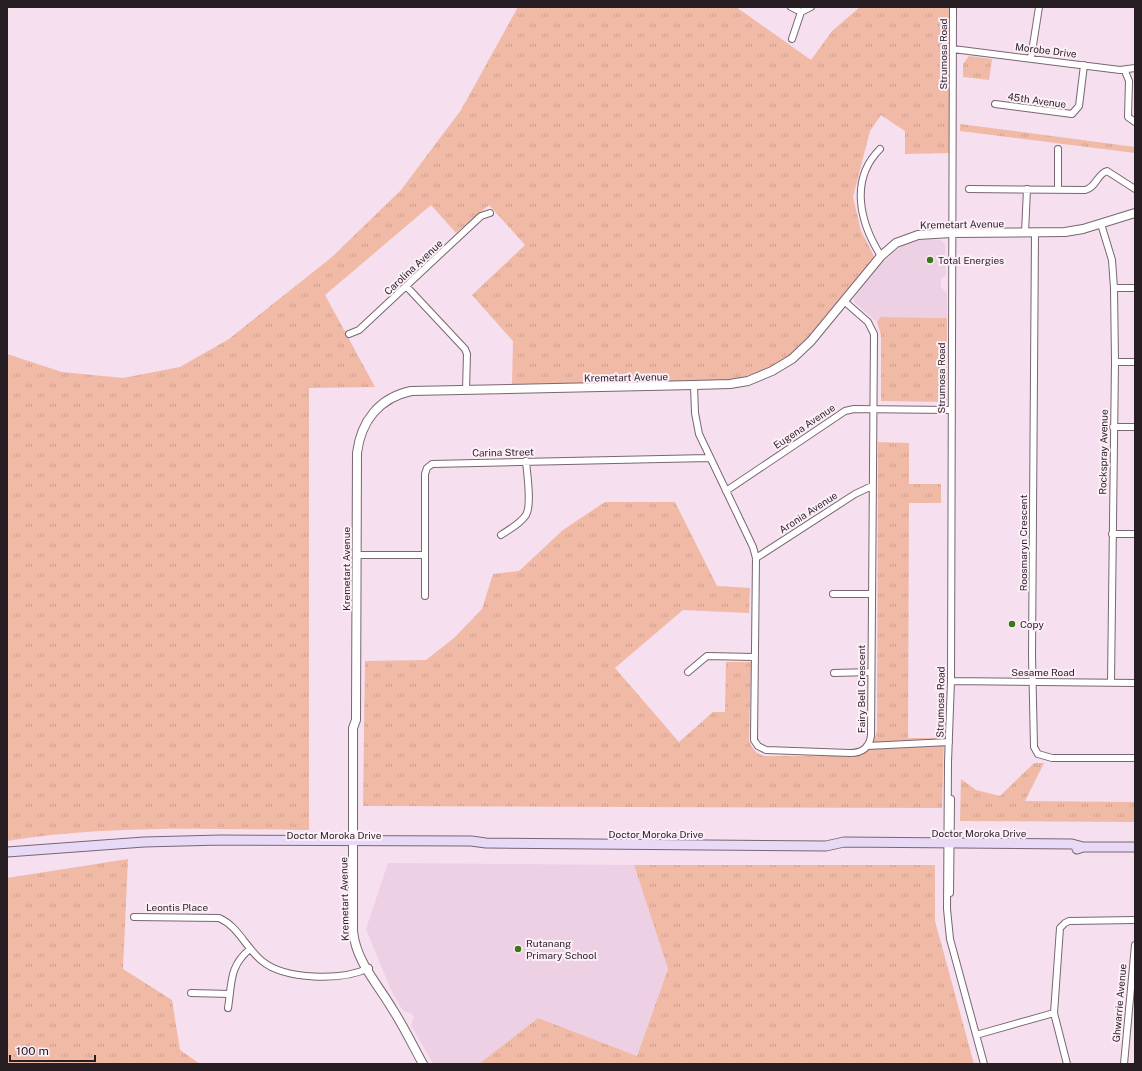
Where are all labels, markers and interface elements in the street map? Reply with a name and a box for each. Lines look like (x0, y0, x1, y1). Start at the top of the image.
street label: Strumosa Road (937, 18, 949, 90)
street label: Morobe Drive (1015, 40, 1078, 60)
street label: 45th Avenue (1007, 90, 1067, 110)
street label: Kremetart Avenue (920, 217, 1005, 231)
street label: Carolina Avenue (381, 237, 445, 297)
place label: Total Energies (938, 254, 1004, 266)
marker: Total Energies (925, 255, 935, 265)
street label: Strumosa Road (935, 342, 947, 414)
street label: Kremetart Avenue (584, 370, 669, 384)
street label: Eugena Avenue (771, 401, 837, 451)
street label: Rockspray Avenue (1096, 409, 1110, 495)
street label: Carina Street (472, 445, 534, 459)
street label: Aronia Avenue (777, 489, 840, 535)
street label: Roosmaryn Crescent (1017, 495, 1029, 591)
street label: Kremetart Avenue (340, 527, 352, 611)
place label: Copy (1020, 618, 1044, 630)
marker: Copy (1007, 619, 1017, 629)
street label: Fairy Bell Crescent (855, 645, 867, 733)
street label: Strumosa Road (933, 666, 947, 738)
street label: Sesame Road (1011, 666, 1075, 678)
street label: Doctor Moroka Drive (932, 827, 1027, 839)
street label: Doctor Moroka Drive (609, 828, 704, 840)
street label: Doctor Moroka Drive (287, 829, 382, 841)
street label: Kremetart Avenue (337, 856, 351, 941)
street label: Leontis Place (146, 901, 208, 913)
place label: Rutanang Primary School (526, 937, 597, 961)
marker: Rutanang Primary School (513, 944, 523, 954)
street label: Ghwarrie Avenue (1110, 963, 1128, 1043)
scale bar (10, 1037, 95, 1063)
text: 100 m (16, 1044, 49, 1058)

